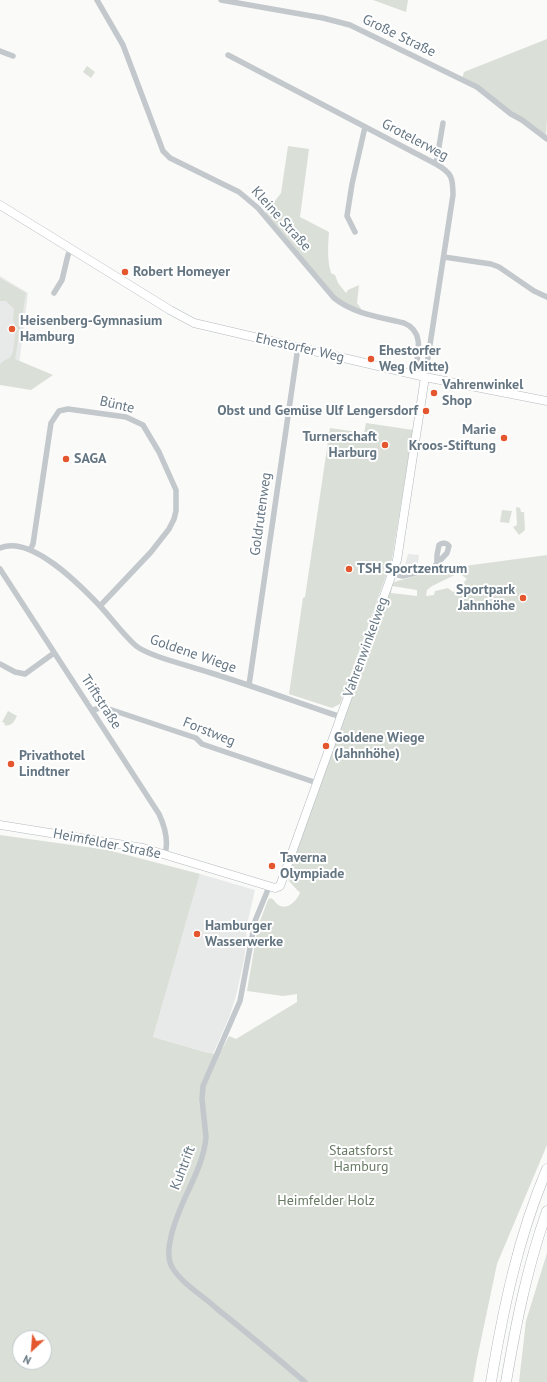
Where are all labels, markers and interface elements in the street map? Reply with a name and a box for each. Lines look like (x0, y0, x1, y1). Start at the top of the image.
street label: Große Straße (360, 11, 438, 61)
street label: Grotelerweg (379, 115, 451, 165)
street label: Kleine Straße (248, 183, 314, 255)
place label: Robert Homeyer (133, 264, 230, 280)
marker: Robert Homeyer (120, 267, 130, 277)
place label: Heisenberg-Gymnasium Hamburg (20, 313, 162, 346)
marker: Heisenberg-Gymnasium Hamburg (7, 324, 17, 334)
street label: Ehestorfer Weg (254, 330, 346, 366)
place label: Ehestorfer Weg (Mitte) (379, 343, 449, 376)
marker: Ehestorfer Weg (Mitte) (366, 354, 376, 364)
place label: Vahrenwinkel Shop (442, 377, 523, 410)
marker: Vahrenwinkel Shop (429, 388, 439, 398)
street label: Bünte (98, 393, 136, 417)
place label: Obst und Gemüse Ulf Lengersdorf (217, 403, 418, 419)
marker: Obst und Gemüse Ulf Lengersdorf (421, 406, 431, 416)
place label: Marie Kroos-Stiftung (409, 422, 496, 454)
place label: Turnerschaft Harburg (303, 429, 377, 462)
marker: Marie Kroos-Stiftung (499, 433, 509, 443)
marker: Turnerschaft Harburg (380, 440, 390, 450)
place label: SAGA (74, 451, 106, 467)
marker: SAGA (61, 454, 71, 464)
street label: Goldrutenweg (247, 471, 275, 557)
place label: TSH Sportzentrum (357, 561, 467, 577)
marker: TSH Sportzentrum (344, 564, 354, 574)
place label: Sportpark Jahnhöhe (456, 582, 515, 614)
marker: Sportpark Jahnhöhe (518, 593, 528, 603)
street label: Vahrenwinkelweg (340, 595, 392, 699)
street label: Goldene Wiege (148, 631, 238, 677)
street label: Triftstraße (77, 672, 125, 732)
street label: Forstweg (180, 714, 238, 750)
place label: Goldene Wiege (Jahnhöhe) (334, 730, 425, 762)
marker: Goldene Wiege (Jahnhöhe) (321, 741, 331, 751)
place label: Privathotel Lindtner (19, 748, 85, 780)
marker: Privathotel Lindtner (6, 759, 16, 769)
street label: Heimfelder Straße (52, 825, 162, 863)
place label: Taverna Olympiade (280, 850, 344, 882)
marker: Taverna Olympiade (267, 861, 277, 871)
place label: Hamburger Wasserwerke (205, 918, 283, 950)
marker: Hamburger Wasserwerke (192, 929, 202, 939)
park label: Staatsforst Hamburg (329, 1143, 393, 1176)
street label: Kuhtrift (167, 1144, 199, 1192)
park label: Heimfelder Holz (277, 1193, 375, 1209)
north arrow (12, 1330, 52, 1370)
text: N (21, 1352, 34, 1368)

